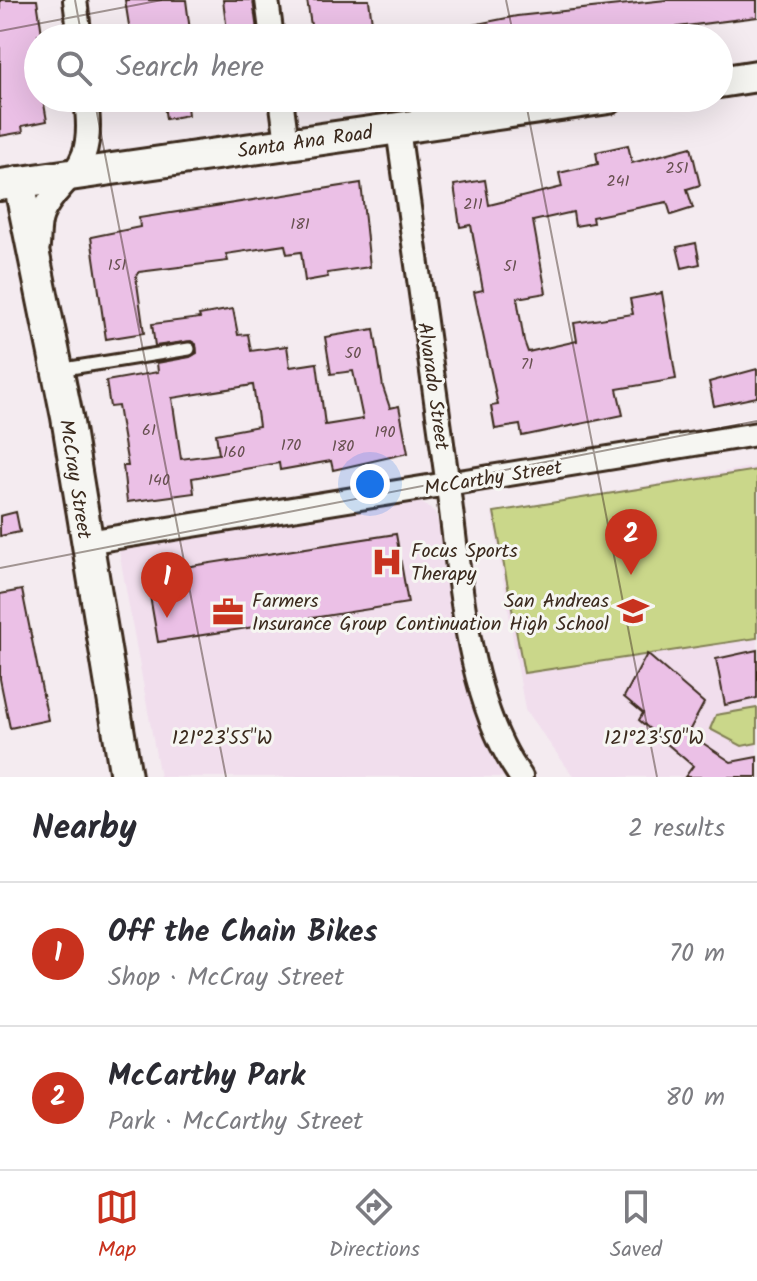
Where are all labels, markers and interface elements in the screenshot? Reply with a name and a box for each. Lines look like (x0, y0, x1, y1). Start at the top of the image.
search box (24, 24, 733, 112)
text: Search here (116, 44, 264, 92)
icon: search (52, 46, 96, 90)
street label: Santa Ana Road (236, 118, 376, 168)
house number: 251 (666, 156, 688, 181)
house number: 241 (606, 169, 630, 194)
house number: 211 (463, 192, 483, 217)
house number: 181 (290, 212, 310, 237)
house number: 151 (108, 253, 126, 278)
house number: 51 (503, 254, 517, 279)
street label: Alvarado Street (407, 320, 457, 452)
house number: 50 (345, 341, 361, 366)
house number: 71 (521, 352, 533, 377)
street label: McCray Street (49, 417, 99, 542)
house number: 61 (142, 418, 156, 443)
house number: 190 (375, 420, 395, 445)
house number: 170 (281, 433, 301, 458)
house number: 180 (332, 434, 354, 459)
house number: 160 (223, 440, 245, 465)
street label: McCarthy Street (422, 452, 565, 506)
your location (350, 464, 390, 504)
house number: 140 (148, 468, 170, 493)
pin: 2 (605, 509, 657, 575)
place label: Focus Sports Therapy (411, 536, 518, 591)
hospital icon: Focus Sports Therapy (370, 545, 404, 579)
pin: 1 (141, 552, 193, 618)
place label: Farmers Insurance Group (252, 586, 387, 641)
place label: San Andreas Continuation High School (395, 586, 609, 641)
school or university icon: San Andreas Continuation High School (616, 594, 650, 628)
office icon: Farmers Insurance Group (211, 595, 245, 629)
text: 121°23'55"W (172, 723, 272, 755)
text: 121°23'50"W (604, 723, 704, 755)
text: Nearby (32, 802, 137, 856)
text: 2 results (628, 808, 725, 850)
text: Off the Chain Bikes (108, 909, 377, 957)
text: 1 (54, 933, 62, 975)
text: 70 m (669, 933, 725, 975)
text: Shop · McCray Street (108, 957, 344, 999)
text: McCarthy Park (108, 1053, 305, 1101)
text: 2 (50, 1077, 66, 1119)
text: 80 m (665, 1077, 725, 1119)
text: Park · McCarthy Street (108, 1101, 363, 1143)
tab: Map (95, 1185, 139, 1268)
tab: Directions (329, 1185, 420, 1268)
tab: Saved (610, 1185, 662, 1268)

